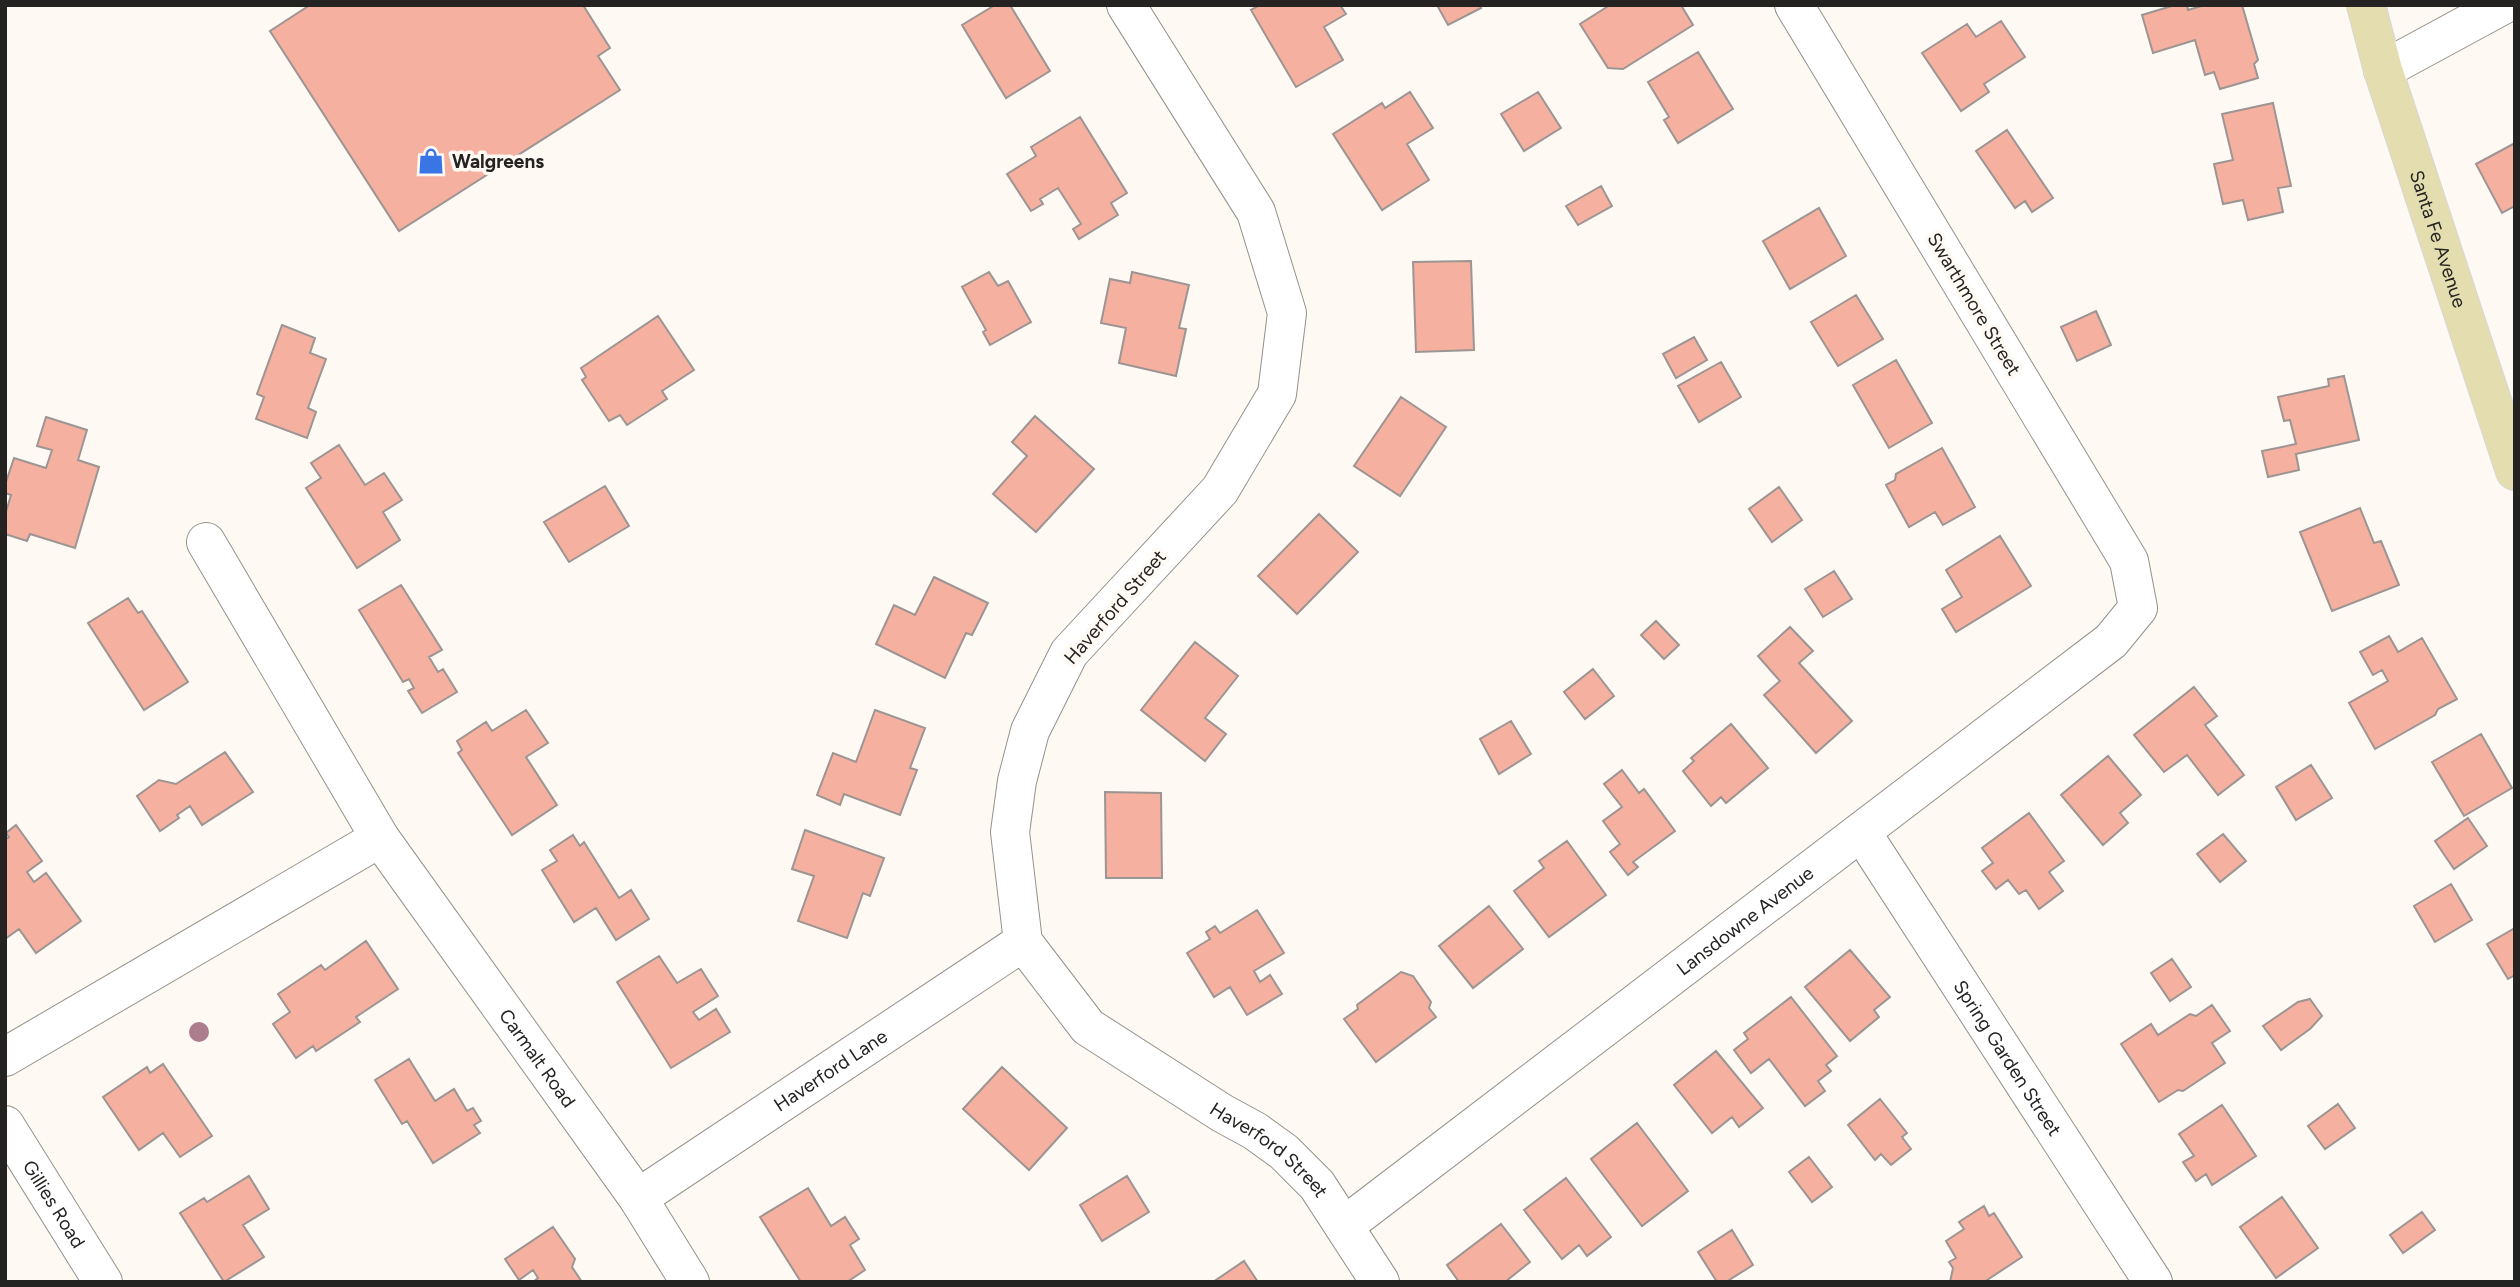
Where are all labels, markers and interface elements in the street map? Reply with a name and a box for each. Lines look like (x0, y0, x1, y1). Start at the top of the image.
shop icon: Walgreens (416, 146, 446, 176)
place label: Walgreens (452, 150, 544, 173)
street label: Santa Fe Avenue (2405, 167, 2472, 310)
street label: Swarthmore Street (1922, 229, 2026, 379)
street label: Haverford Street (1059, 545, 1171, 669)
street label: Lansdowne Avenue (1672, 861, 1818, 980)
street label: Spring Garden Street (1949, 976, 2067, 1140)
street label: Carmalt Road (495, 1004, 581, 1112)
street label: Haverford Lane (769, 1024, 891, 1116)
street label: Haverford Street (1206, 1097, 1333, 1201)
street label: Gillies Road (18, 1156, 90, 1252)

